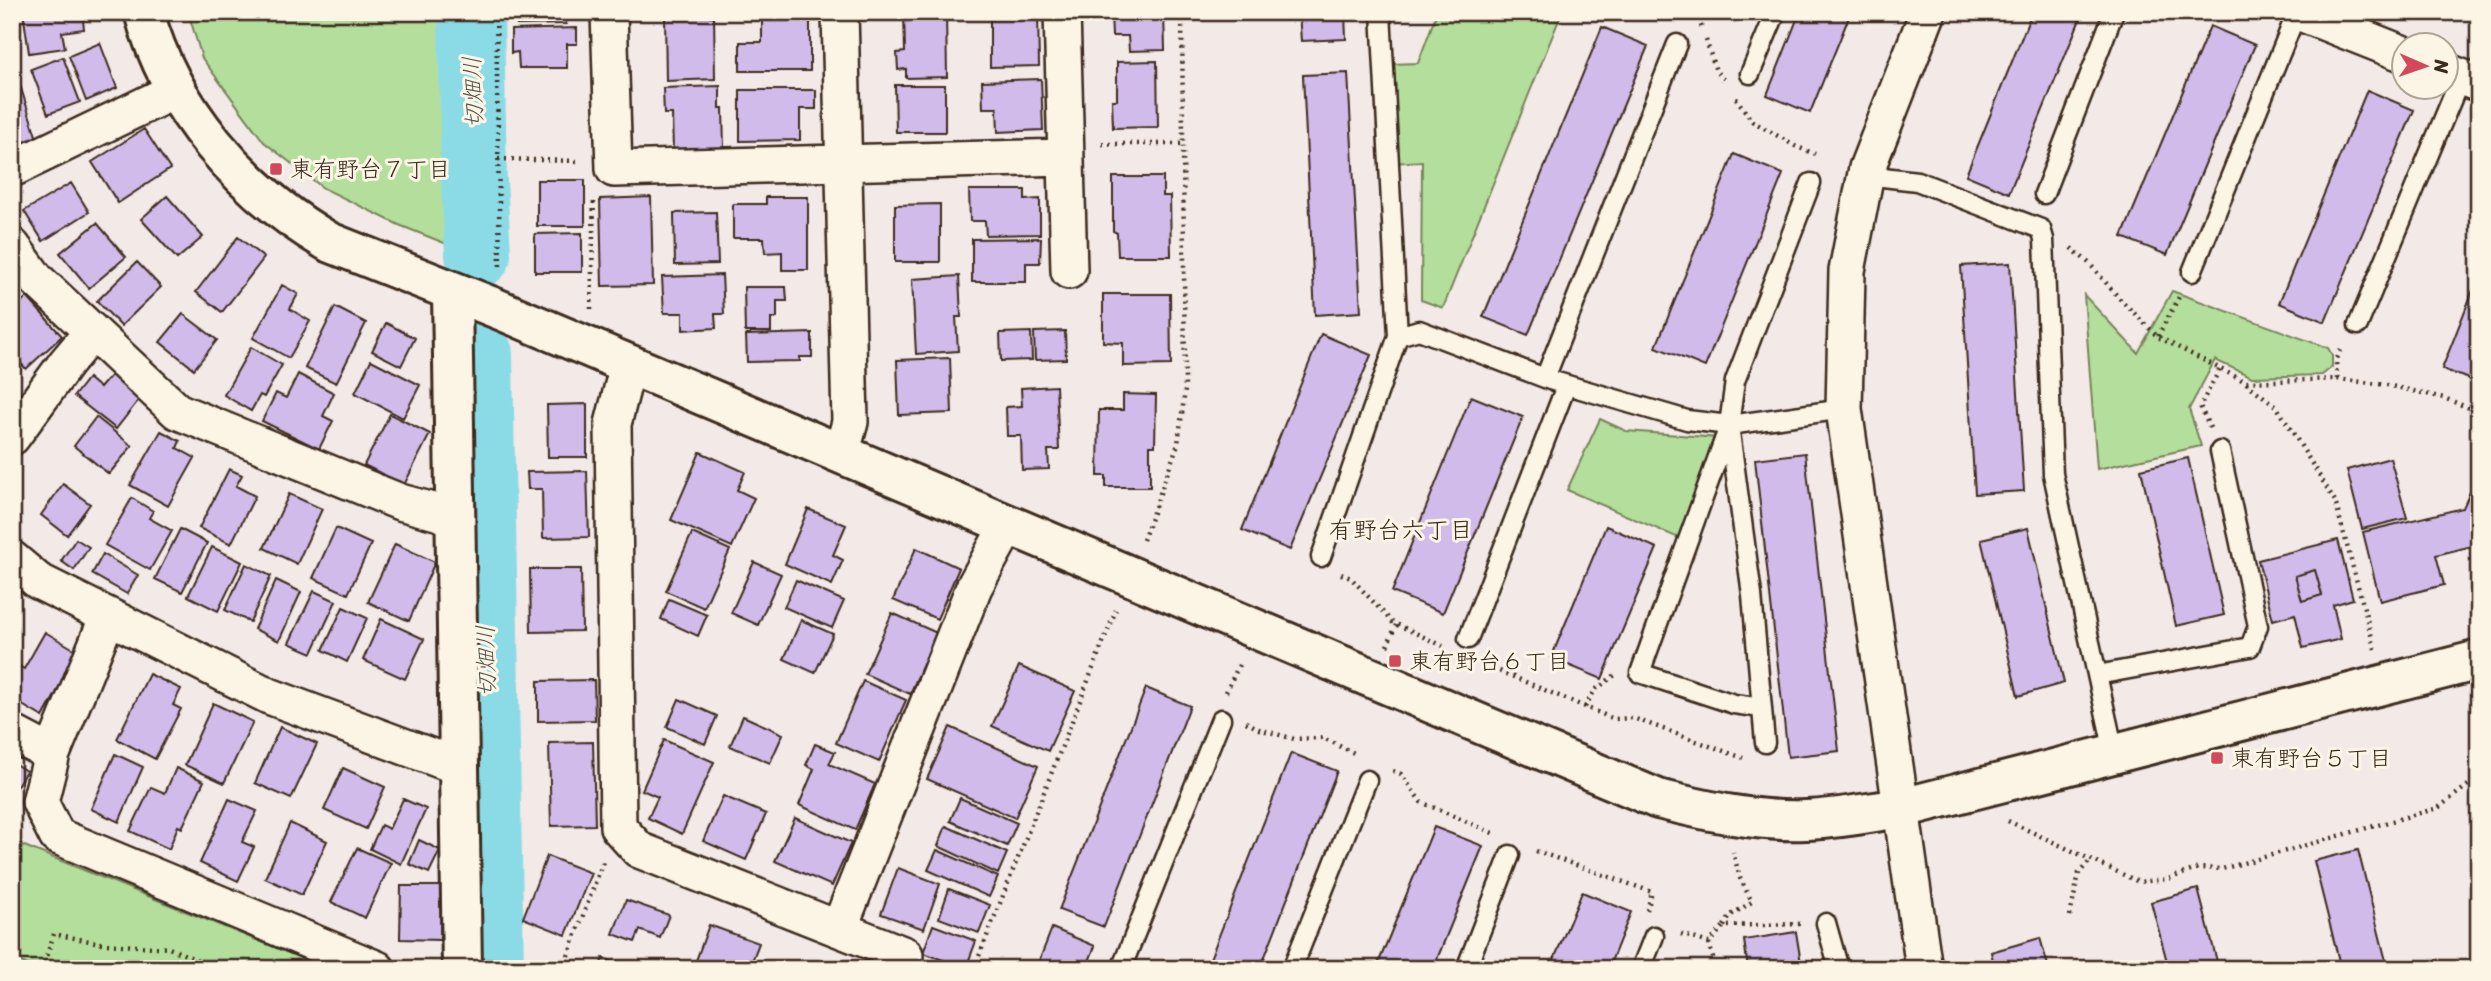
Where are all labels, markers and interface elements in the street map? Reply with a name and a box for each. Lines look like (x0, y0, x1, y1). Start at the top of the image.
north arrow (2390, 32, 2460, 102)
water label: 切畑川 (451, 55, 495, 129)
text: N (2425, 58, 2458, 75)
place label: 東有野台７丁目 (290, 149, 451, 190)
marker: 東有野台７丁目 (268, 161, 284, 177)
district label: 有野台六丁目 (1329, 509, 1473, 551)
water label: 切畑川 (464, 625, 508, 697)
place label: 東有野台６丁目 (1409, 641, 1570, 682)
marker: 東有野台６丁目 (1387, 653, 1403, 669)
place label: 東有野台５丁目 (2231, 738, 2392, 779)
marker: 東有野台５丁目 (2209, 750, 2225, 766)

